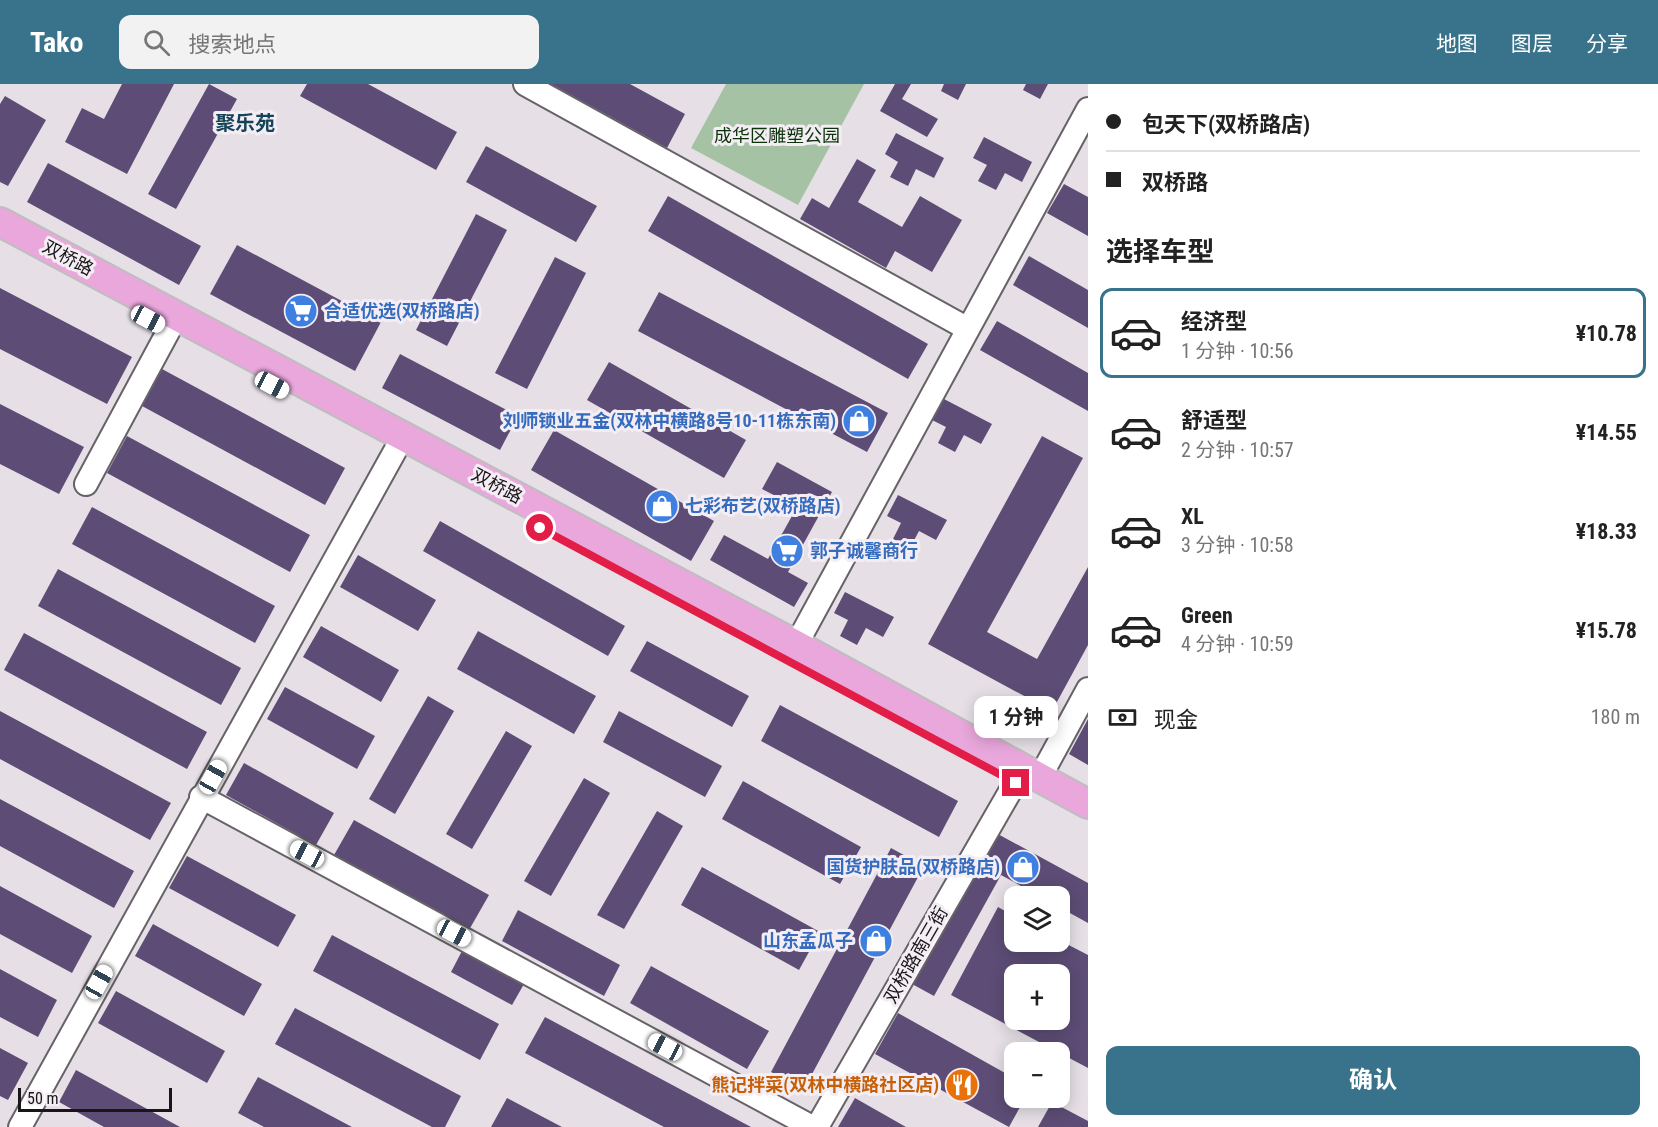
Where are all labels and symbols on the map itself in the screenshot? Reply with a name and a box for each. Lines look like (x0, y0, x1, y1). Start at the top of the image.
district label: 聚乐苑 (215, 111, 275, 135)
park label: 成华区雕塑公园 (714, 125, 840, 146)
street label: 双桥路 (39, 236, 97, 280)
supermarket icon: 合适优选(双桥路店) (283, 293, 319, 329)
place label: 合适优选(双桥路店) (324, 300, 480, 322)
car (128, 303, 168, 335)
car (252, 369, 292, 401)
shop icon: 刘师锁业五金(双林中横路8号10-11栋东南) (841, 403, 877, 439)
place label: 刘师锁业五金(双林中横路8号10-11栋东南) (502, 410, 836, 432)
street label: 双桥路 (468, 464, 526, 508)
shop icon: 七彩布艺(双桥路店) (644, 488, 680, 524)
place label: 七彩布艺(双桥路店) (685, 495, 841, 517)
route start (526, 514, 553, 541)
supermarket icon: 郭子诚馨商行 (769, 533, 805, 569)
place label: 郭子诚馨商行 (810, 540, 918, 561)
callout: 1 分钟 (974, 696, 1058, 738)
car (196, 757, 230, 797)
route end (1002, 769, 1029, 796)
car (287, 838, 327, 870)
shop icon: 国货护肤品(双桥路店) (1005, 849, 1041, 885)
place label: 国货护肤品(双桥路店) (826, 856, 1000, 878)
street label: 双桥路南三街 (879, 903, 952, 1007)
car (434, 917, 474, 949)
shop icon: 山东孟瓜子 (858, 923, 894, 959)
place label: 山东孟瓜子 (763, 930, 853, 951)
car (82, 962, 116, 1002)
car (645, 1031, 685, 1063)
restaurant icon: 熊记拌菜(双林中横路社区店) (944, 1067, 980, 1103)
place label: 熊记拌菜(双林中横路社区店) (711, 1074, 939, 1096)
scale bar (18, 1085, 172, 1112)

